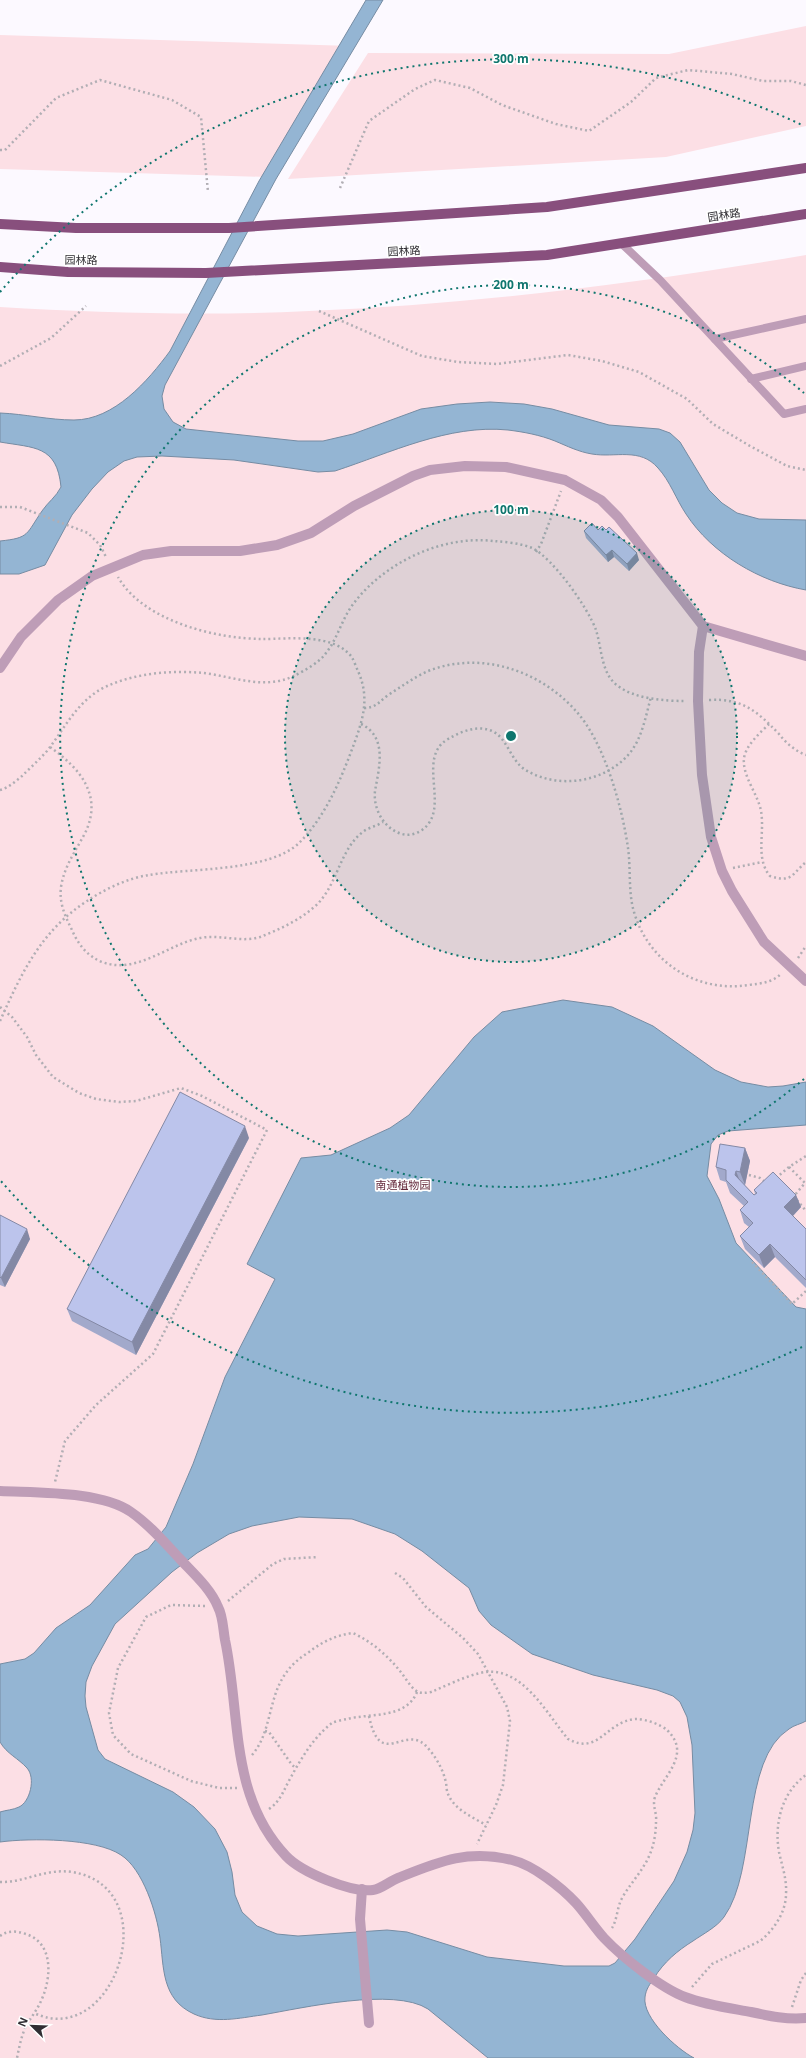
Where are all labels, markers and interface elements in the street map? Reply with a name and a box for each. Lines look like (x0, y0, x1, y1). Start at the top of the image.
text: 300 m (493, 50, 529, 67)
street label: 园林路 (706, 205, 741, 224)
street label: 园林路 (387, 242, 421, 259)
street label: 园林路 (64, 252, 98, 267)
text: 200 m (493, 276, 529, 293)
text: 100 m (493, 501, 529, 518)
centre of rings (504, 729, 518, 743)
park label: 南通植物园 (376, 1177, 431, 1192)
north arrow (12, 2006, 52, 2046)
text: N (14, 2015, 31, 2029)

